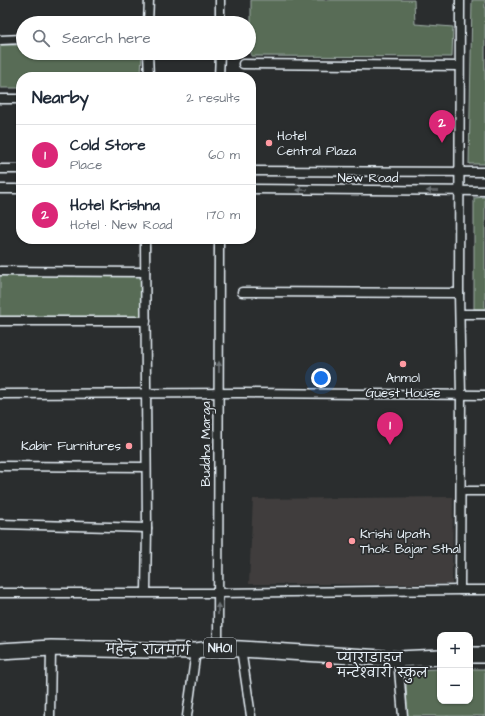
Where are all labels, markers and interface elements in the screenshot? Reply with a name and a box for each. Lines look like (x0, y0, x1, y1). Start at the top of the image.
search box (16, 16, 256, 60)
icon: search (30, 27, 52, 49)
text: Search here (62, 28, 151, 49)
text: Nearby (32, 86, 89, 110)
text: 2 results (186, 89, 240, 107)
pin: 2 (429, 110, 455, 143)
place label: Hotel Central Plaza (277, 127, 356, 160)
text: Cold Store (70, 135, 146, 156)
marker: Hotel Central Plaza (264, 138, 274, 148)
text: 1 (44, 146, 46, 164)
text: 60 m (208, 146, 240, 164)
text: Place (70, 156, 102, 174)
street label: New Road (338, 169, 399, 187)
one-way arrow (295, 187, 308, 193)
one-way arrow (425, 188, 438, 194)
text: Hotel Krishna (70, 195, 160, 216)
text: 2 (41, 206, 49, 224)
text: 170 m (207, 206, 240, 224)
text: Hotel · New Road (70, 216, 173, 234)
marker: Anmol Guest House (398, 359, 408, 369)
one-way arrow (216, 360, 222, 373)
your location (311, 368, 331, 388)
place label: Anmol Guest House (366, 369, 440, 402)
street label: Buddha Marga (197, 401, 216, 487)
pin: 1 (377, 412, 403, 445)
place label: Kabir Furnitures (21, 437, 121, 455)
marker: Kabir Furnitures (124, 441, 134, 451)
place label: Krishi Upath Thok Bajar Sthal (360, 525, 461, 558)
marker: Krishi Upath Thok Bajar Sthal (347, 536, 357, 546)
one-way arrow (215, 602, 221, 615)
map controls (437, 632, 473, 704)
button: + (437, 632, 473, 668)
street label: महेन्द्र राजमार्ग (105, 637, 192, 660)
road number: NH01 (204, 638, 236, 658)
place label: प्याराडाइज मन्टेश्वारी स्कुल (336, 649, 428, 684)
marker: प्याराडाइज मन्टेश्वारी स्कुल (324, 660, 334, 670)
button: − (437, 668, 473, 704)

